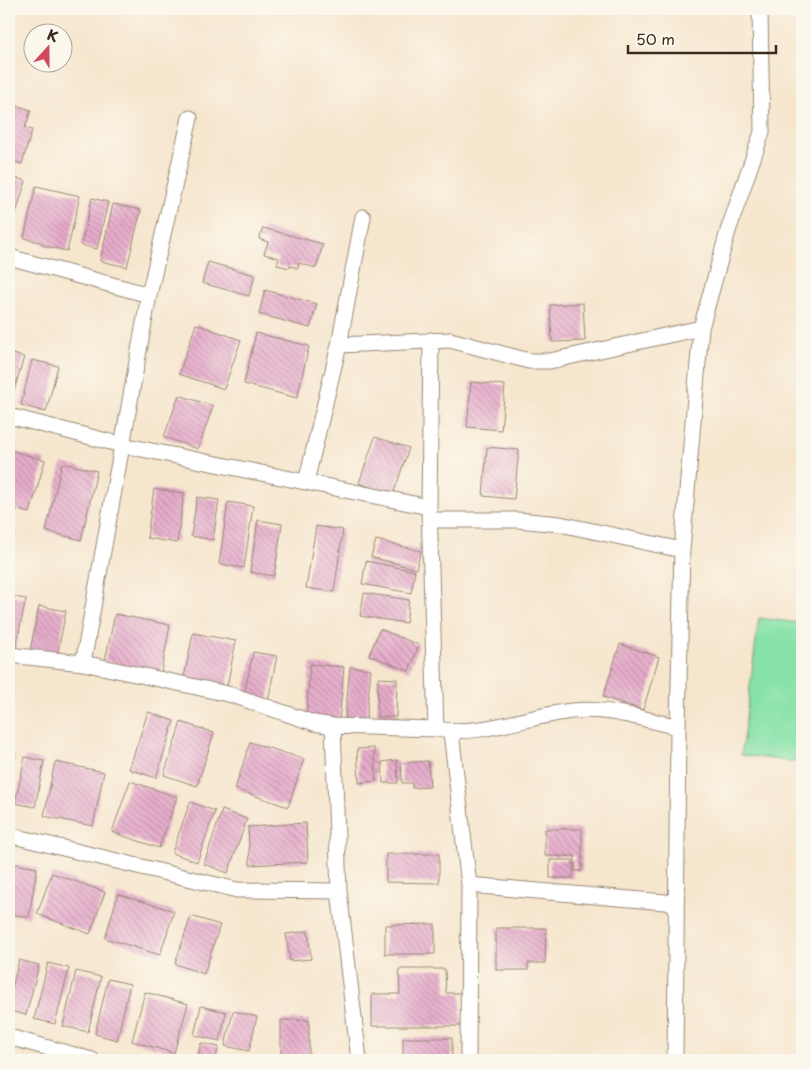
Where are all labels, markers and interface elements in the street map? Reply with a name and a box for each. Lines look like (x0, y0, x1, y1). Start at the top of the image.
north arrow (22, 22, 72, 72)
scale bar (628, 22, 776, 54)
text: K (44, 24, 61, 47)
text: 50 m (636, 27, 675, 50)

